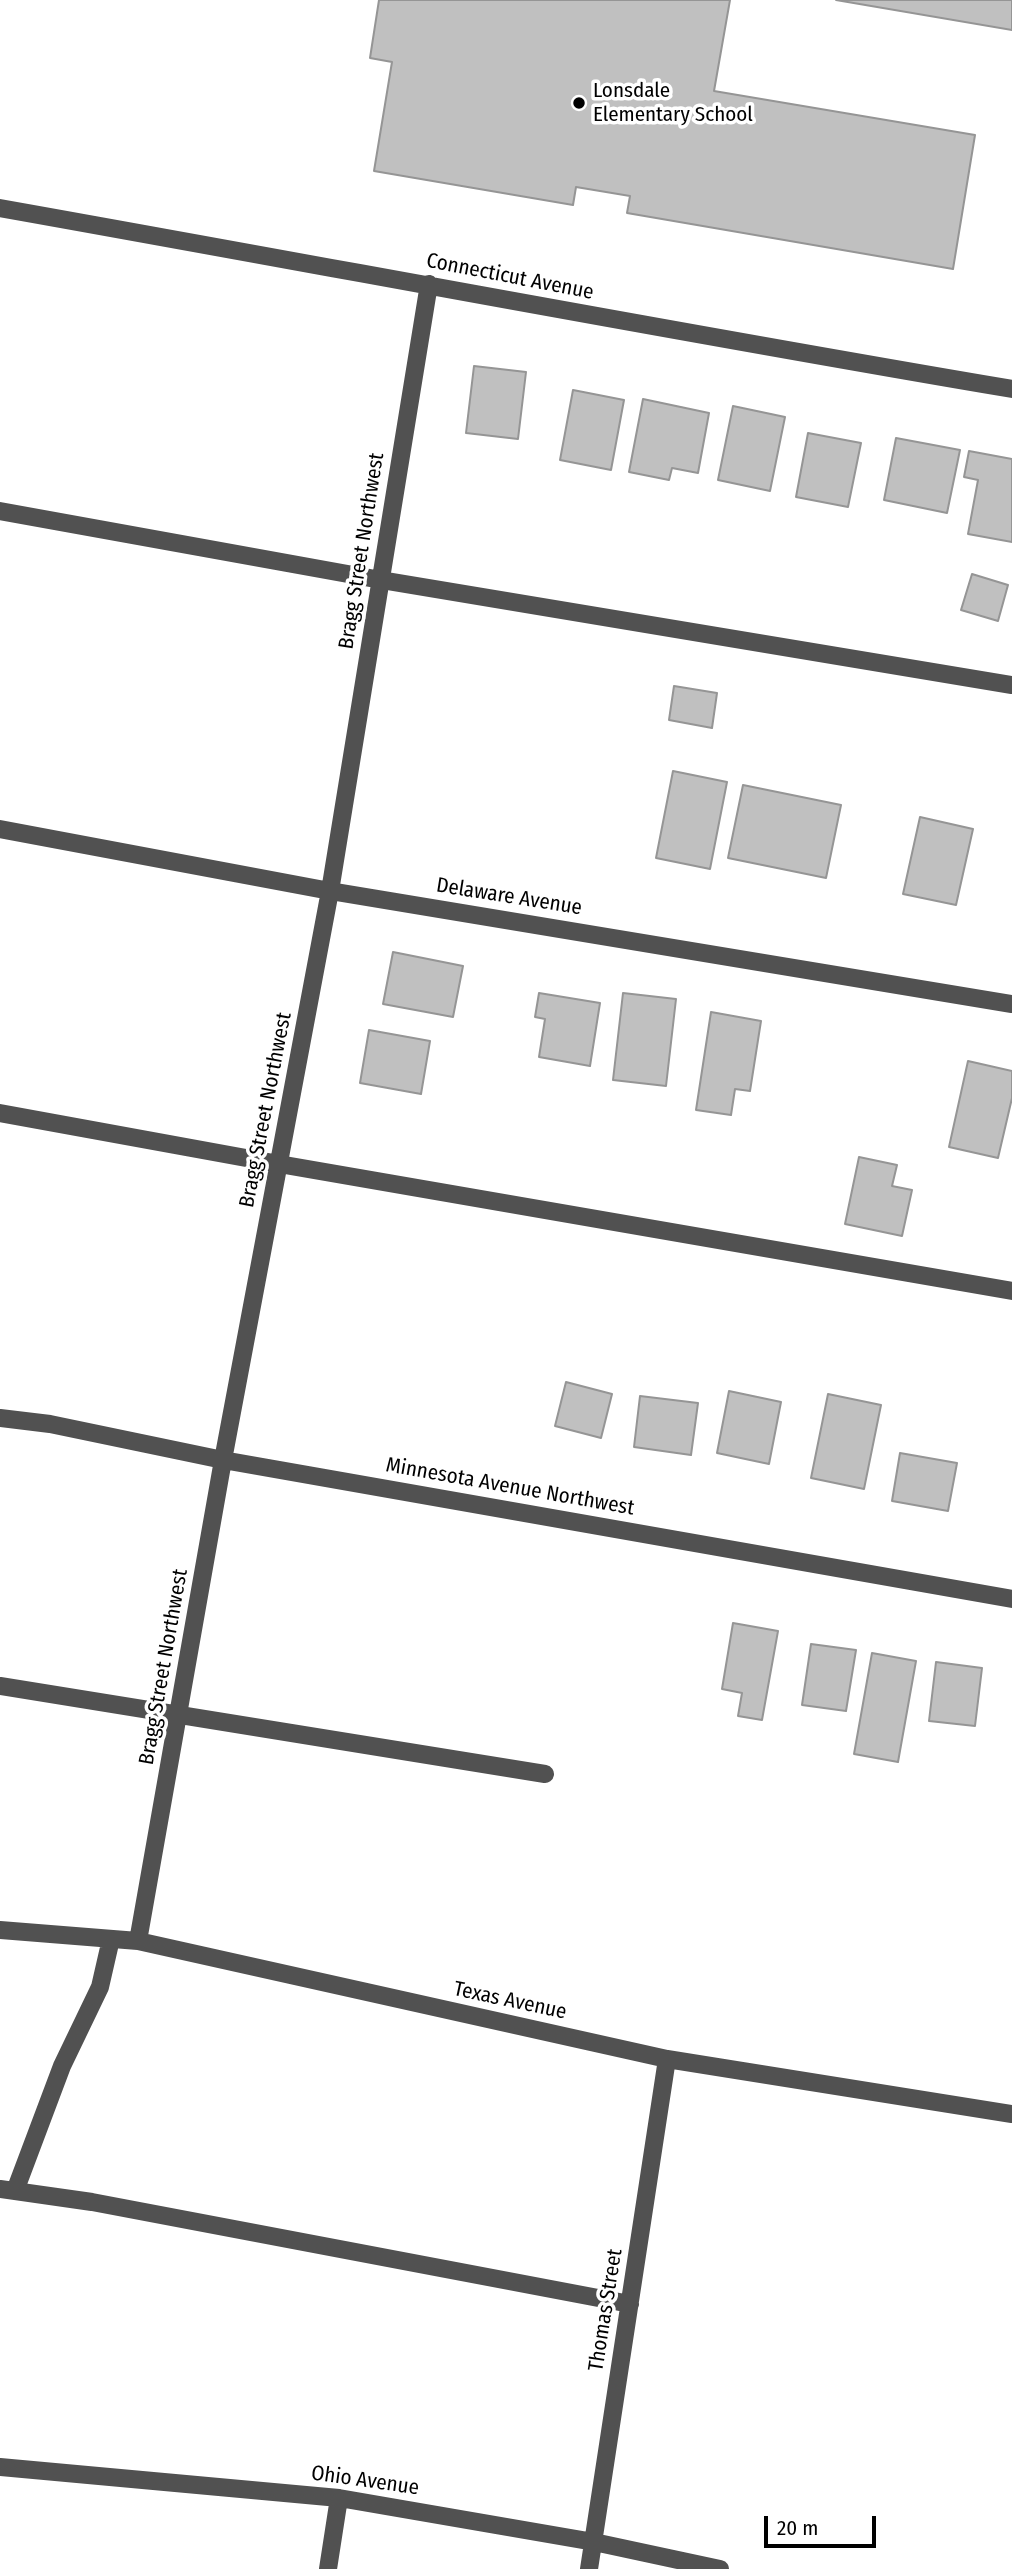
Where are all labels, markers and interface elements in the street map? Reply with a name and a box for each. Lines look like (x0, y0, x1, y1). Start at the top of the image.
place label: Lonsdale Elementary School (593, 78, 753, 128)
marker: Lonsdale Elementary School (571, 95, 587, 111)
street label: Connecticut Avenue (424, 248, 596, 306)
street label: Bragg Street Northwest (334, 451, 390, 651)
street label: Delaware Avenue (434, 873, 584, 921)
street label: Bragg Street Northwest (235, 1010, 297, 1210)
street label: Minnesota Avenue Northwest (384, 1453, 636, 1521)
street label: Bragg Street Northwest (134, 1567, 194, 1767)
street label: Texas Avenue (451, 1977, 569, 2025)
street label: Thomas Street (584, 2247, 628, 2373)
street label: Ohio Avenue (309, 2461, 421, 2501)
scale bar (767, 2502, 879, 2546)
text: 20 m (777, 2515, 818, 2541)

